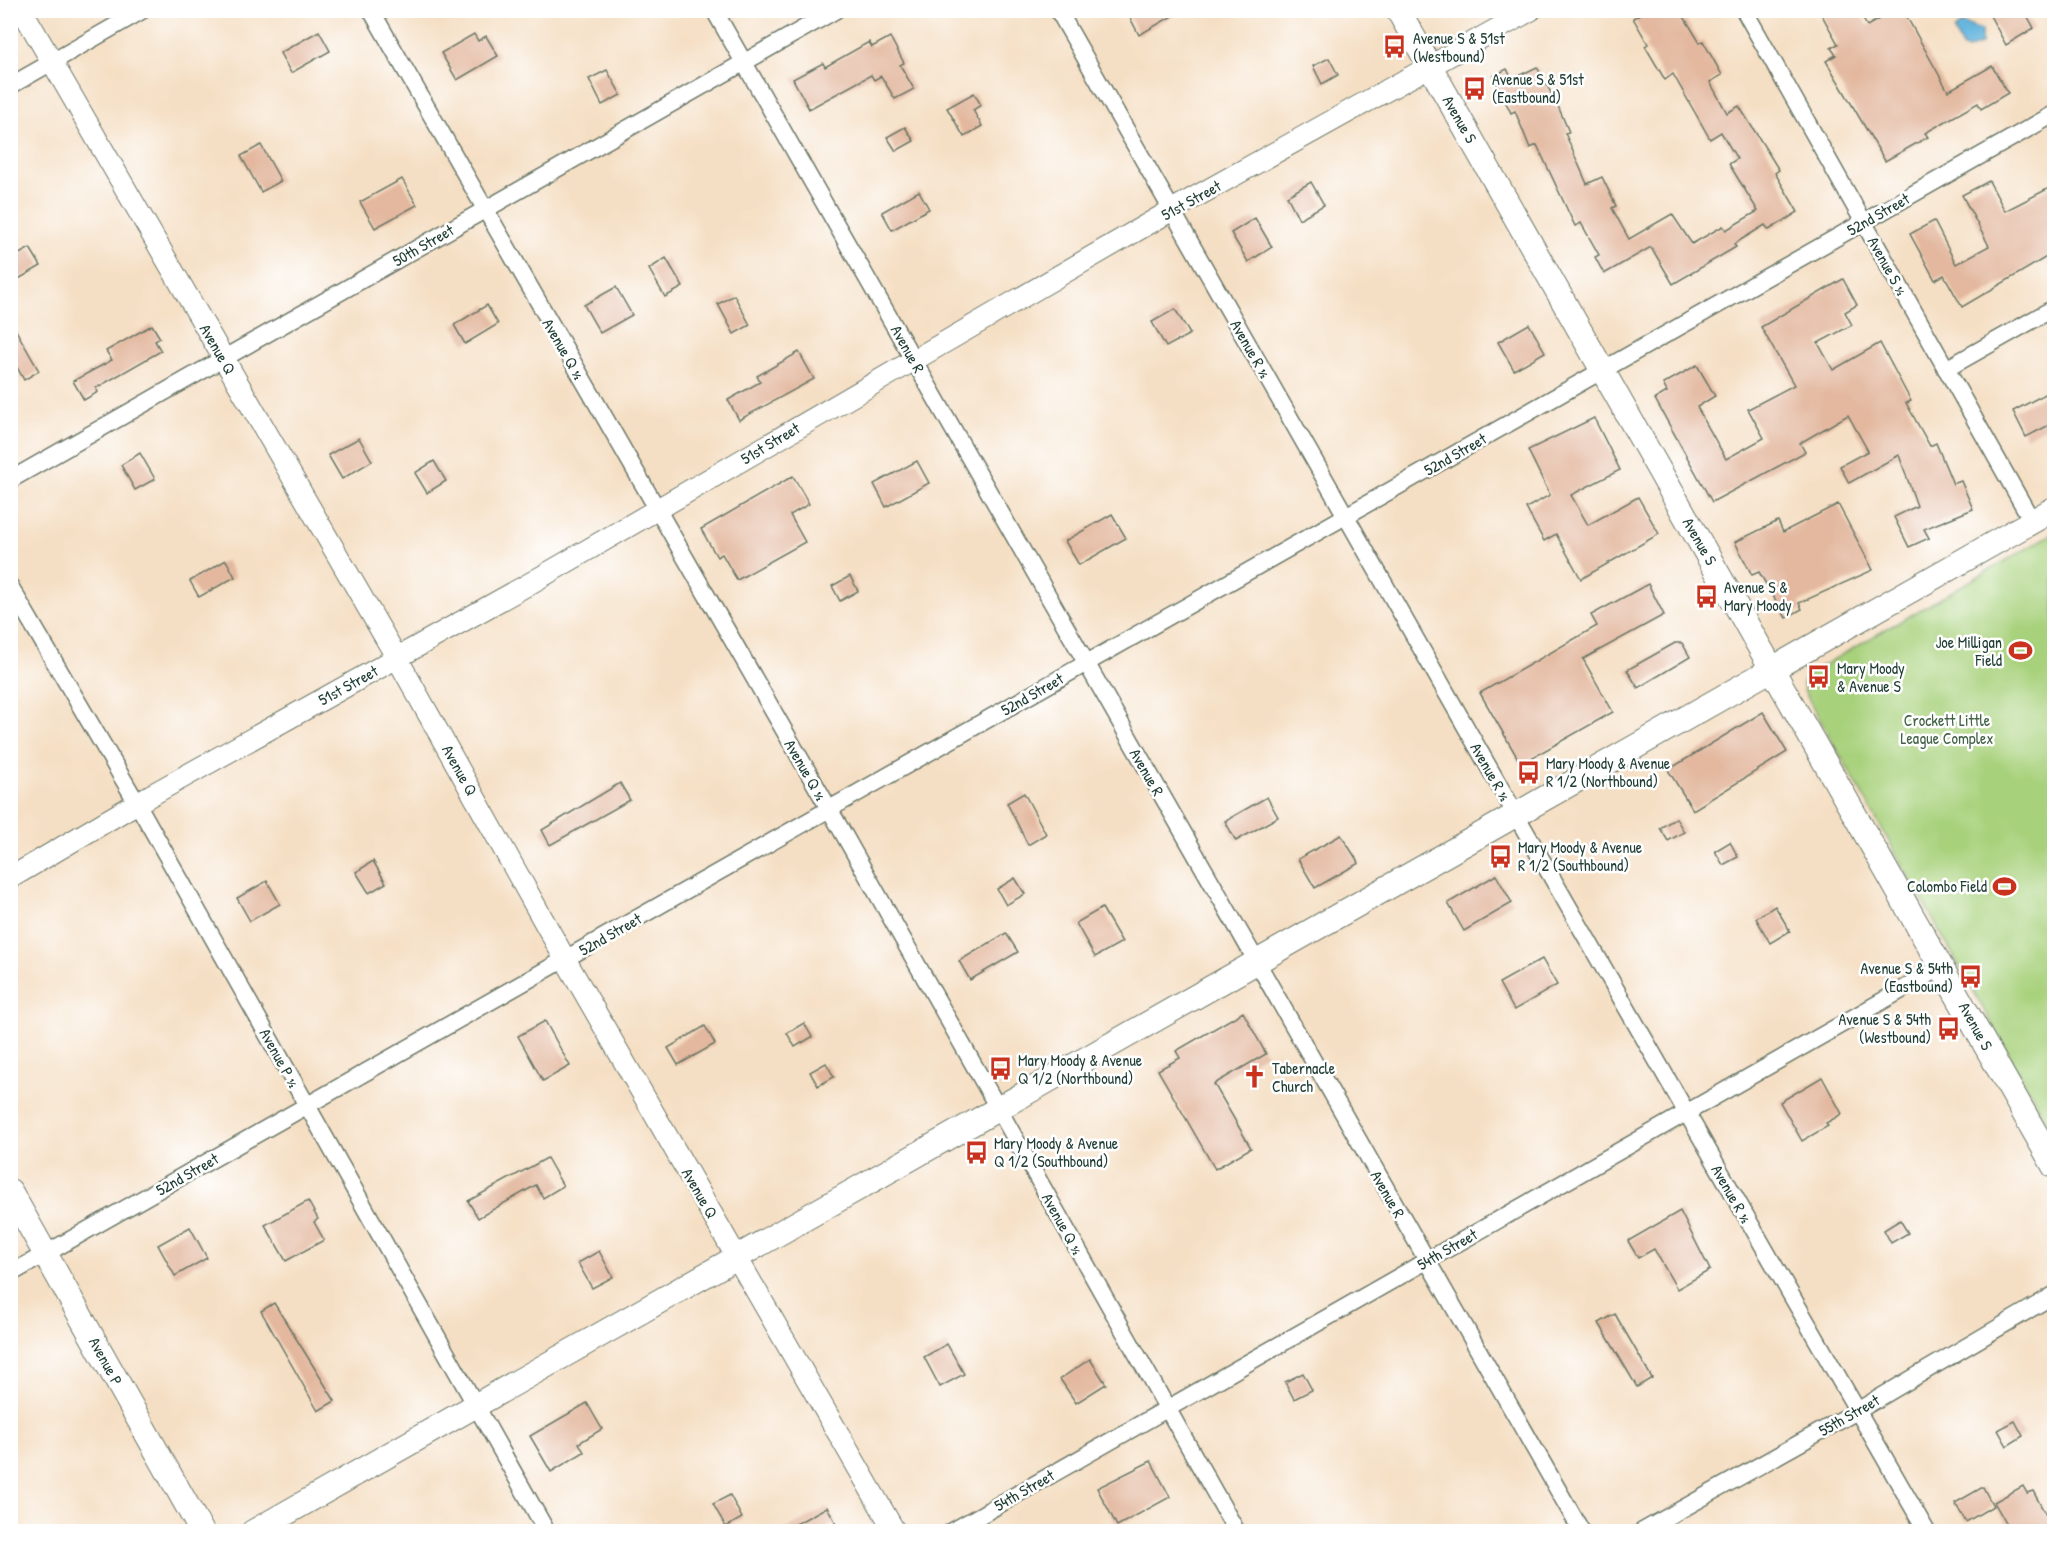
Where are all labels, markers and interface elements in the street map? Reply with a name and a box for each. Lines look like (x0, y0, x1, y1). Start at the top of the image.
place label: Avenue S & 51st (Westbound) (1413, 27, 1505, 67)
bus stop icon: Avenue S & 51st (Westbound) (1382, 34, 1408, 60)
place label: Avenue S & 51st (Eastbound) (1492, 68, 1584, 108)
bus stop icon: Avenue S & 51st (Eastbound) (1461, 75, 1487, 101)
street label: Avenue S (1438, 91, 1483, 147)
street label: 51st Street (1157, 174, 1225, 225)
street label: 52nd Street (1843, 187, 1914, 241)
street label: 50th Street (388, 218, 458, 271)
street label: Avenue S ½ (1863, 232, 1913, 300)
street label: Avenue Q ½ (538, 314, 590, 384)
street label: Avenue R ½ (1225, 316, 1277, 382)
street label: Avenue Q (195, 320, 241, 378)
street label: Avenue R (886, 321, 930, 377)
street label: 51st Street (736, 417, 804, 469)
street label: 52nd Street (1420, 427, 1491, 481)
street label: Avenue S (1678, 513, 1723, 569)
place label: Avenue S & Mary Moody (1724, 576, 1792, 616)
bus stop icon: Avenue S & Mary Moody (1693, 583, 1719, 609)
place label: Joe Milligan Field (1935, 631, 2002, 671)
sports icon: Joe Milligan Field (2007, 638, 2033, 664)
place label: Mary Moody & Avenue S (1837, 657, 1905, 697)
street label: 51st Street (314, 659, 382, 710)
bus stop icon: Mary Moody & Avenue S (1806, 664, 1832, 690)
street label: 52nd Street (997, 667, 1068, 721)
park label: Crockett Little League Complex (1901, 709, 1993, 749)
street label: Avenue Q ½ (780, 735, 832, 805)
street label: Avenue R ½ (1465, 739, 1517, 805)
street label: Avenue Q (437, 741, 483, 799)
street label: Avenue R (1125, 744, 1169, 800)
place label: Mary Moody & Avenue R 1/2 (Northbound) (1546, 752, 1671, 792)
bus stop icon: Mary Moody & Avenue R 1/2 (Northbound) (1515, 759, 1541, 785)
place label: Mary Moody & Avenue R 1/2 (Southbound) (1518, 836, 1643, 876)
bus stop icon: Mary Moody & Avenue R 1/2 (Southbound) (1487, 843, 1513, 869)
sports icon: Colombo Field (1992, 873, 2018, 899)
place label: Colombo Field (1907, 875, 1987, 897)
street label: 52nd Street (575, 907, 646, 961)
place label: Avenue S & 54th (Eastbound) (1861, 957, 1953, 997)
bus stop icon: Avenue S & 54th (Eastbound) (1958, 964, 1984, 990)
street label: Avenue S (1954, 998, 1998, 1054)
place label: Avenue S & 54th (Westbound) (1839, 1008, 1931, 1048)
bus stop icon: Avenue S & 54th (Westbound) (1936, 1015, 1962, 1041)
street label: Avenue P ½ (255, 1024, 305, 1092)
place label: Mary Moody & Avenue Q 1/2 (Northbound) (1018, 1049, 1143, 1089)
bus stop icon: Mary Moody & Avenue Q 1/2 (Northbound) (987, 1056, 1013, 1082)
place label: Tabernacle Church (1272, 1057, 1336, 1097)
church icon: Tabernacle Church (1241, 1064, 1267, 1090)
place label: Mary Moody & Avenue Q 1/2 (Southbound) (994, 1132, 1119, 1172)
bus stop icon: Mary Moody & Avenue Q 1/2 (Southbound) (963, 1139, 989, 1165)
street label: 52nd Street (152, 1147, 223, 1201)
street label: Avenue R ½ (1706, 1161, 1758, 1227)
street label: Avenue Q (677, 1164, 723, 1222)
street label: Avenue R (1366, 1166, 1410, 1222)
street label: Avenue Q ½ (1037, 1189, 1089, 1259)
street label: 54th Street (1413, 1223, 1481, 1275)
street label: Avenue P (84, 1333, 128, 1389)
street label: 55th Street (1815, 1389, 1884, 1441)
street label: 54th Street (990, 1464, 1058, 1516)

